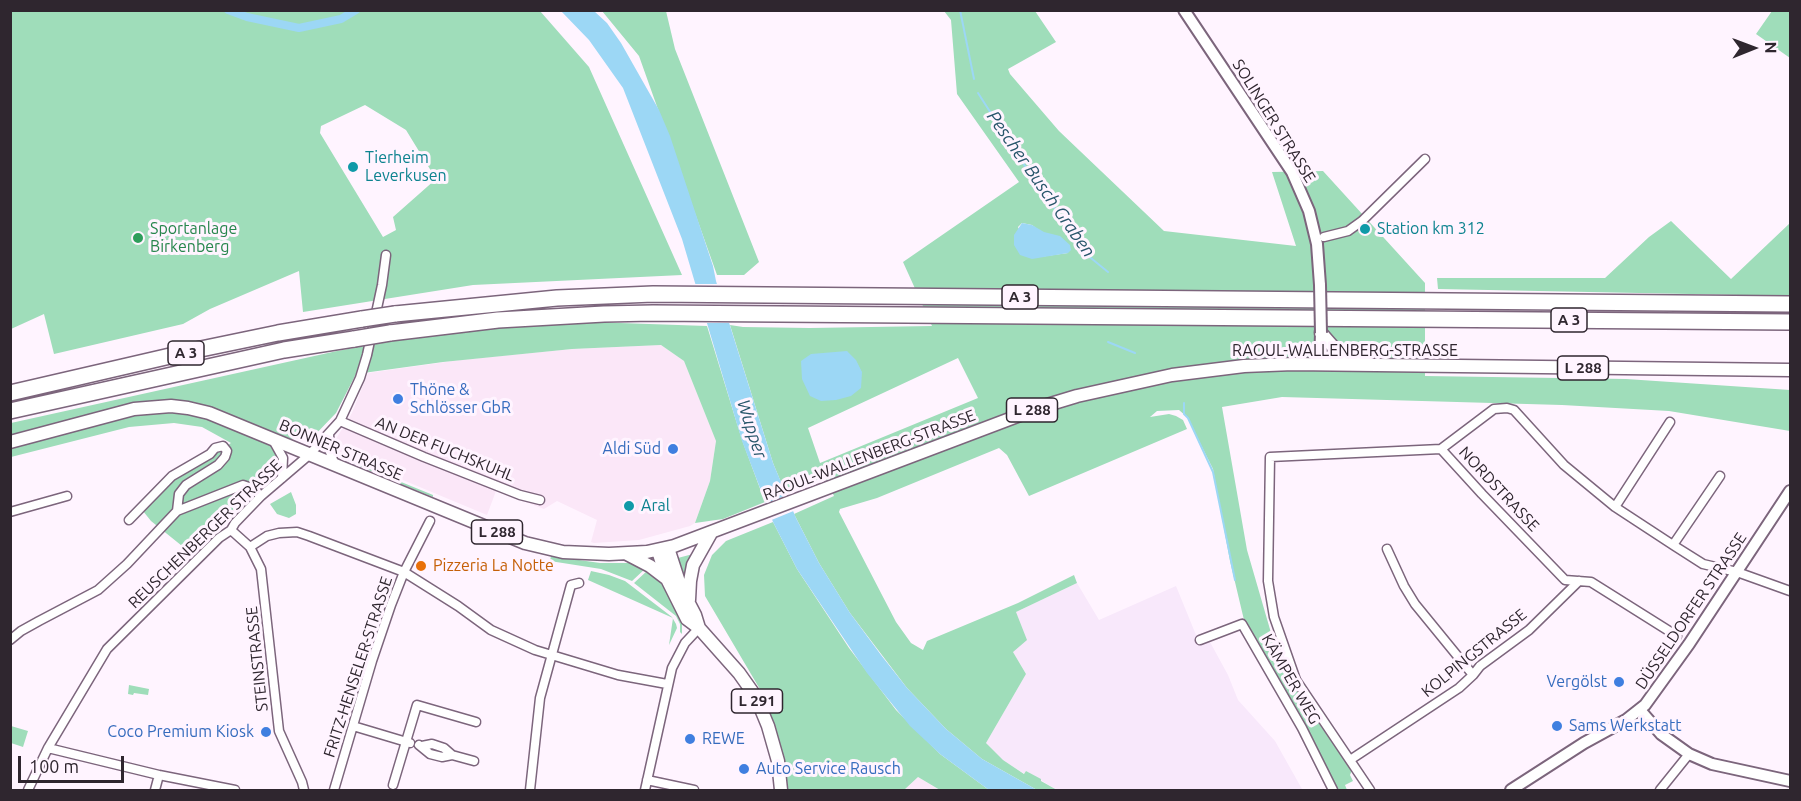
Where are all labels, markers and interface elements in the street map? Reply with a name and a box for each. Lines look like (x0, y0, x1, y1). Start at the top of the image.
north arrow (1723, 18, 1783, 78)
text: N (1762, 42, 1780, 54)
street label: SOLINGER STRASSE (1228, 56, 1320, 186)
water label: Pescher Busch Graben (982, 107, 1100, 261)
place label: Tierheim Leverkusen (365, 148, 447, 186)
marker: Tierheim Leverkusen (346, 160, 360, 174)
place label: Sportanlage Birkenberg (150, 219, 237, 257)
place label: Station km 312 (1377, 219, 1485, 239)
marker: Station km 312 (1358, 222, 1372, 236)
marker: Sportanlage Birkenberg (131, 231, 145, 245)
road number: A 3 (1002, 285, 1038, 309)
road number: A 3 (1551, 308, 1587, 332)
road number: A 3 (168, 341, 204, 365)
street label: RAOUL-WALLENBERG-STRASSE (1232, 341, 1458, 361)
road number: L 288 (1558, 356, 1608, 380)
place label: Thöne & Schlösser GbR (410, 380, 511, 418)
marker: Thöne & Schlösser GbR (391, 392, 405, 406)
water label: Wupper (732, 397, 772, 461)
road number: L 288 (1006, 398, 1058, 422)
street label: RAOUL-WALLENBERG-STRASSE (760, 406, 978, 504)
street label: AN DER FUCHSKUHL (373, 412, 517, 486)
street label: BONNER STRASSE (276, 415, 406, 485)
place label: Aldi Süd (603, 439, 661, 459)
marker: Aldi Süd (666, 442, 680, 456)
street label: NORDSTRASSE (1455, 443, 1543, 535)
street label: REUSCHENBERGER STRASSE (124, 456, 286, 612)
place label: Aral (641, 496, 670, 516)
marker: Aral (622, 499, 636, 513)
road number: L 288 (472, 520, 522, 544)
street label: DÜSSELDORFER STRASSE (1631, 529, 1751, 693)
place label: Pizzeria La Notte (433, 556, 554, 576)
marker: Pizzeria La Notte (414, 559, 428, 573)
street label: FRITZ-HENSELER-STRASSE (320, 574, 396, 760)
street label: STEINSTRASSE (242, 605, 272, 713)
street label: KOLPINGSTRASSE (1418, 605, 1530, 701)
street label: KÄMPER WEG (1257, 631, 1325, 727)
place label: Vergölst (1547, 672, 1607, 692)
marker: Vergölst (1612, 675, 1626, 689)
road number: L 291 (732, 689, 783, 713)
place label: Sams Werkstatt (1569, 716, 1682, 736)
marker: Sams Werkstatt (1550, 719, 1564, 733)
place label: Coco Premium Kiosk (107, 722, 254, 742)
marker: Coco Premium Kiosk (259, 725, 273, 739)
place label: REWE (702, 729, 745, 749)
marker: REWE (683, 732, 697, 746)
scale bar (21, 744, 128, 782)
text: 100 m (29, 756, 79, 776)
place label: Auto Service Rausch (756, 759, 901, 779)
marker: Auto Service Rausch (737, 762, 751, 776)

